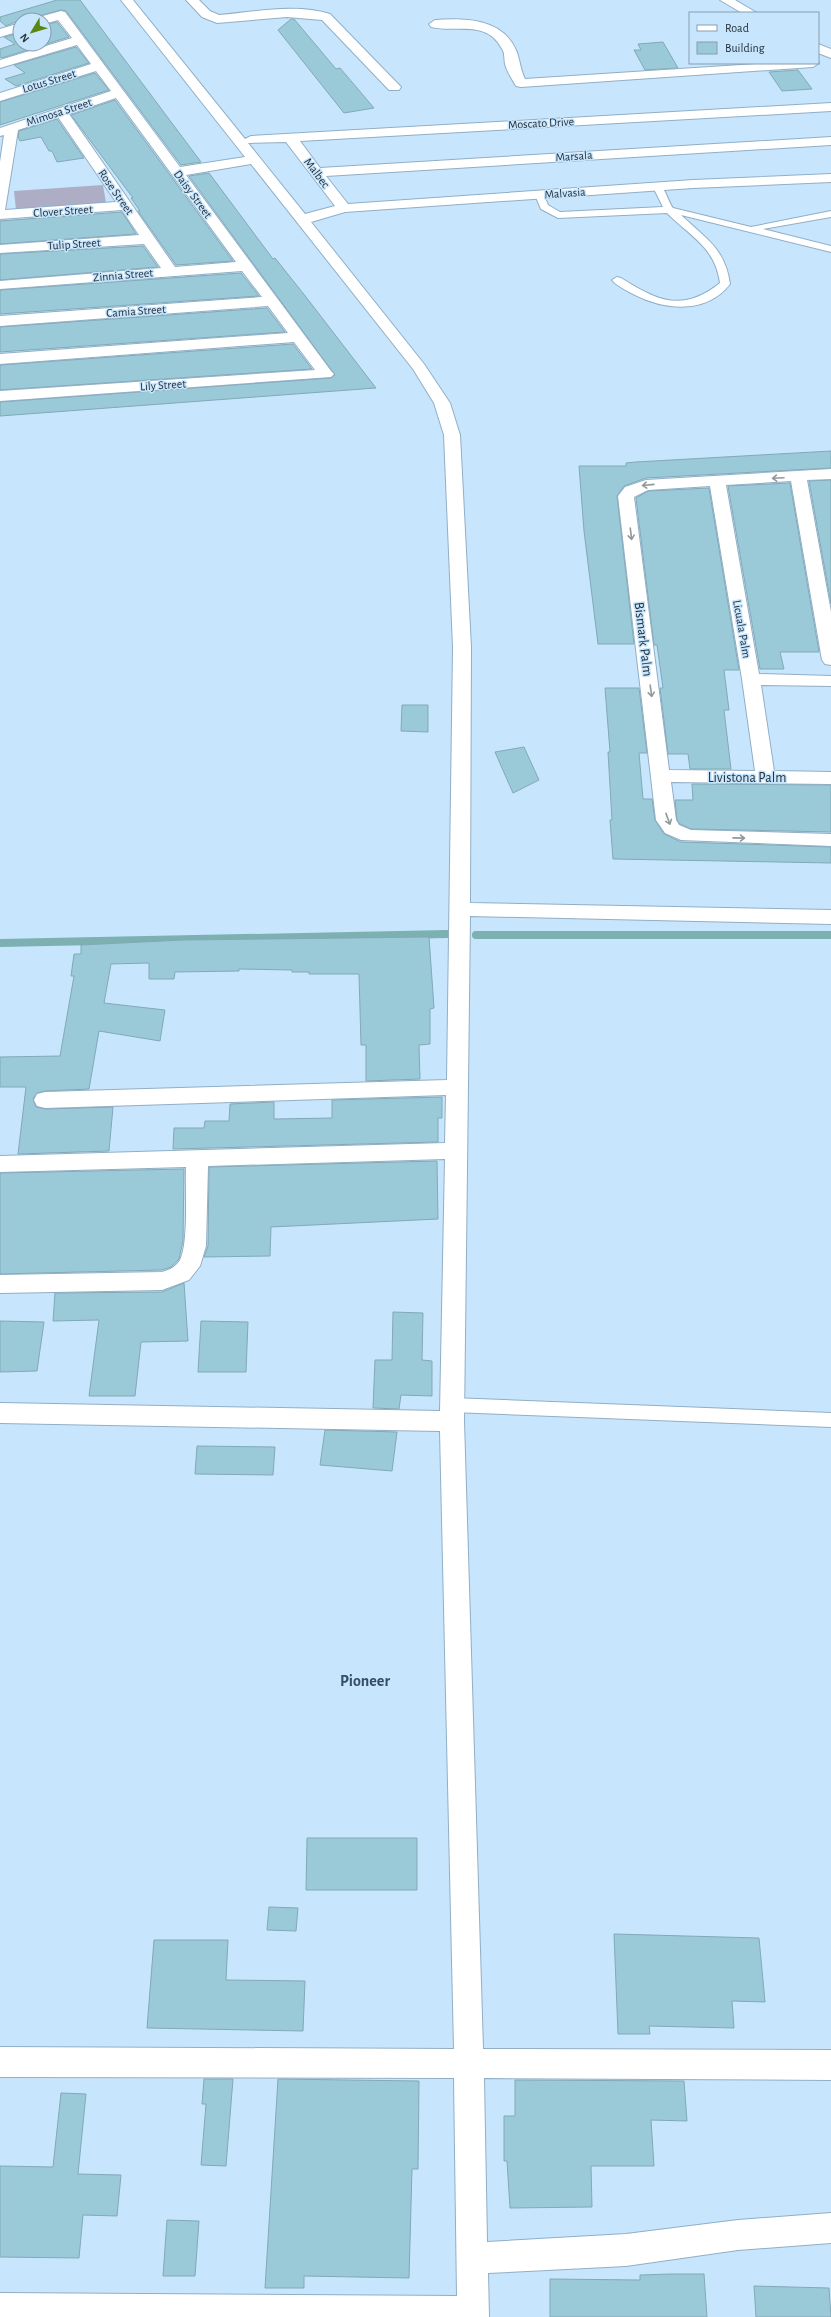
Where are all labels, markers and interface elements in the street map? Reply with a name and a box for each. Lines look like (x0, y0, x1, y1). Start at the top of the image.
north arrow (12, 12, 52, 52)
legend (689, 12, 819, 64)
text: Road (725, 22, 749, 34)
text: N (18, 31, 31, 44)
text: Building (725, 42, 765, 54)
street label: Lotus Street (21, 67, 77, 95)
street label: Mimosa Street (25, 96, 93, 128)
street label: Moscato Drive (508, 115, 574, 131)
street label: Marsala (555, 149, 593, 163)
street label: Malbec (302, 156, 332, 191)
street label: Rose Street (96, 167, 136, 217)
street label: Daisy Street (171, 168, 214, 221)
street label: Malvasia (544, 186, 586, 200)
street label: Clover Street (33, 203, 93, 219)
street label: Tulip Street (47, 236, 101, 252)
street label: Zinnia Street (92, 266, 154, 284)
street label: Camia Street (106, 303, 166, 319)
street label: Lily Street (140, 377, 187, 394)
one-way arrow (772, 474, 785, 481)
one-way arrow (642, 481, 655, 489)
one-way arrow (627, 527, 635, 540)
street label: Licuala Palm (731, 599, 753, 659)
street label: Bismark Palm (631, 601, 655, 677)
one-way arrow (647, 684, 655, 697)
street label: Livistona Palm (708, 771, 786, 785)
one-way arrow (665, 813, 672, 826)
one-way arrow (732, 834, 745, 842)
district label: Pioneer (340, 1673, 390, 1689)

